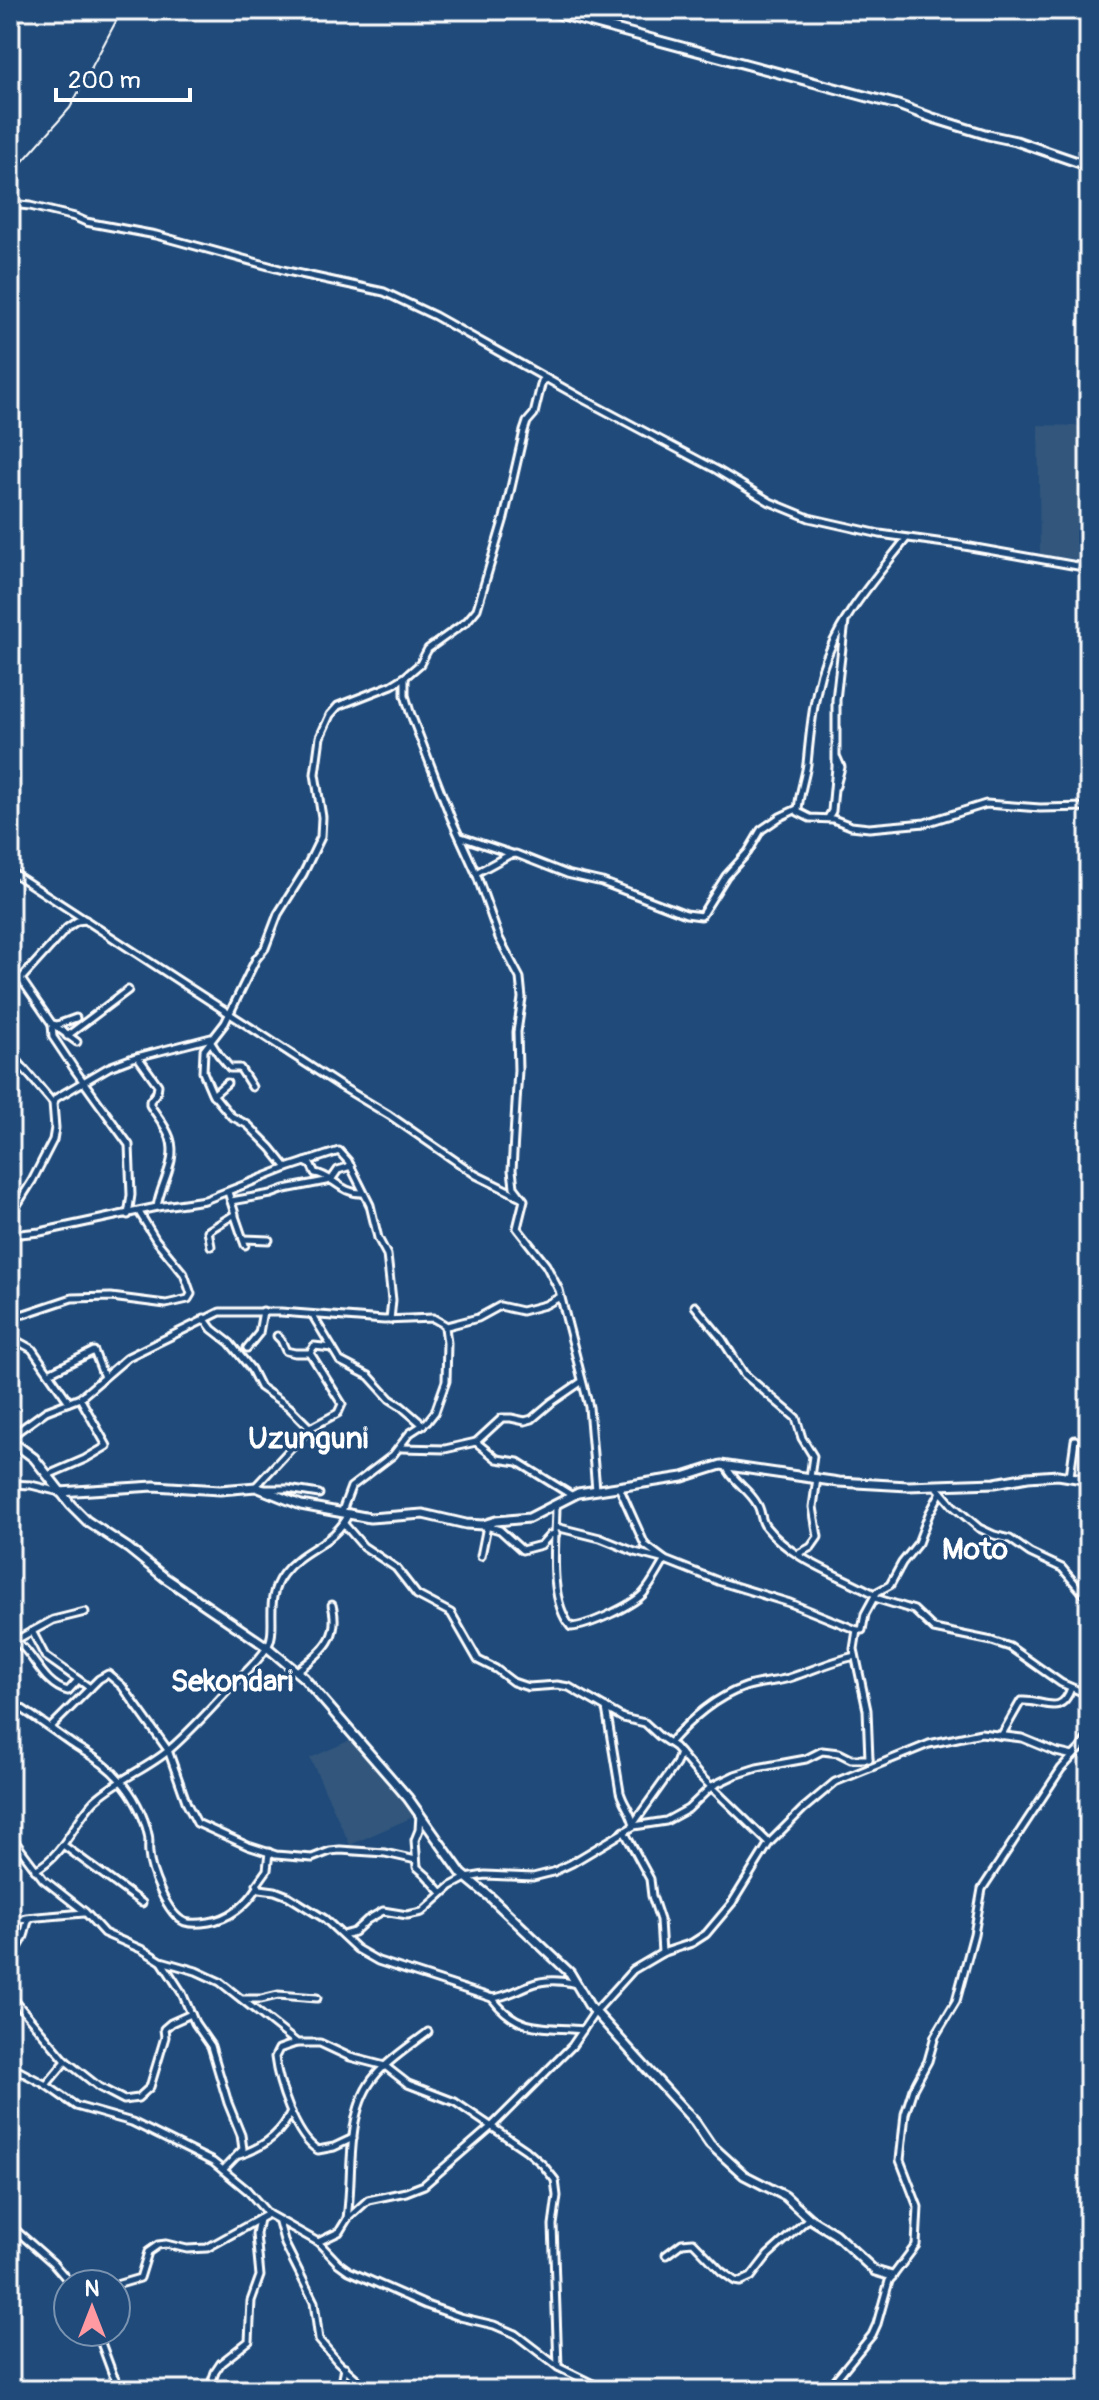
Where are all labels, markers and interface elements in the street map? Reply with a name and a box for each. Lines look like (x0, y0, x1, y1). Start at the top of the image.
scale bar (56, 52, 190, 102)
text: 200 m (68, 66, 141, 95)
district label: Uzunguni (248, 1420, 368, 1457)
district label: Moto (942, 1531, 1008, 1568)
district label: Sekondari (171, 1663, 293, 1700)
north arrow (52, 2268, 132, 2348)
text: N (85, 2275, 100, 2303)

